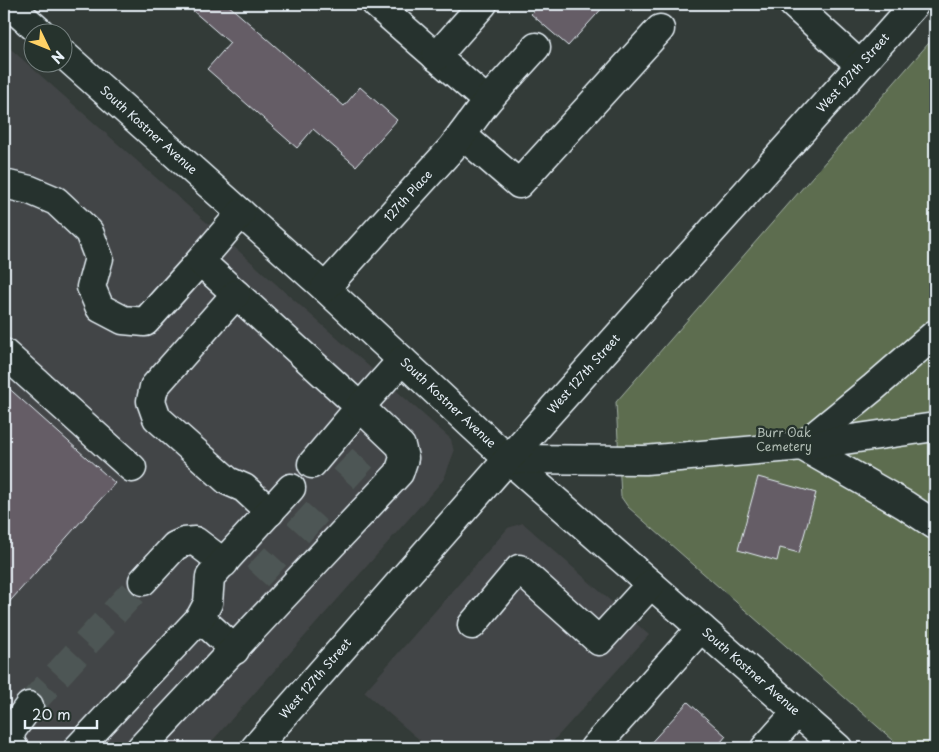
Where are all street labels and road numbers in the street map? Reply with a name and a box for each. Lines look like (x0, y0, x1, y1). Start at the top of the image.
street label: West 127th Street (812, 28, 893, 116)
street label: South Kostner Avenue (97, 81, 202, 178)
street label: 127th Place (379, 166, 436, 225)
street label: West 127th Street (543, 329, 624, 417)
street label: South Kostner Avenue (397, 353, 501, 452)
street label: South Kostner Avenue (699, 623, 805, 719)
street label: West 127th Street (275, 634, 355, 722)

